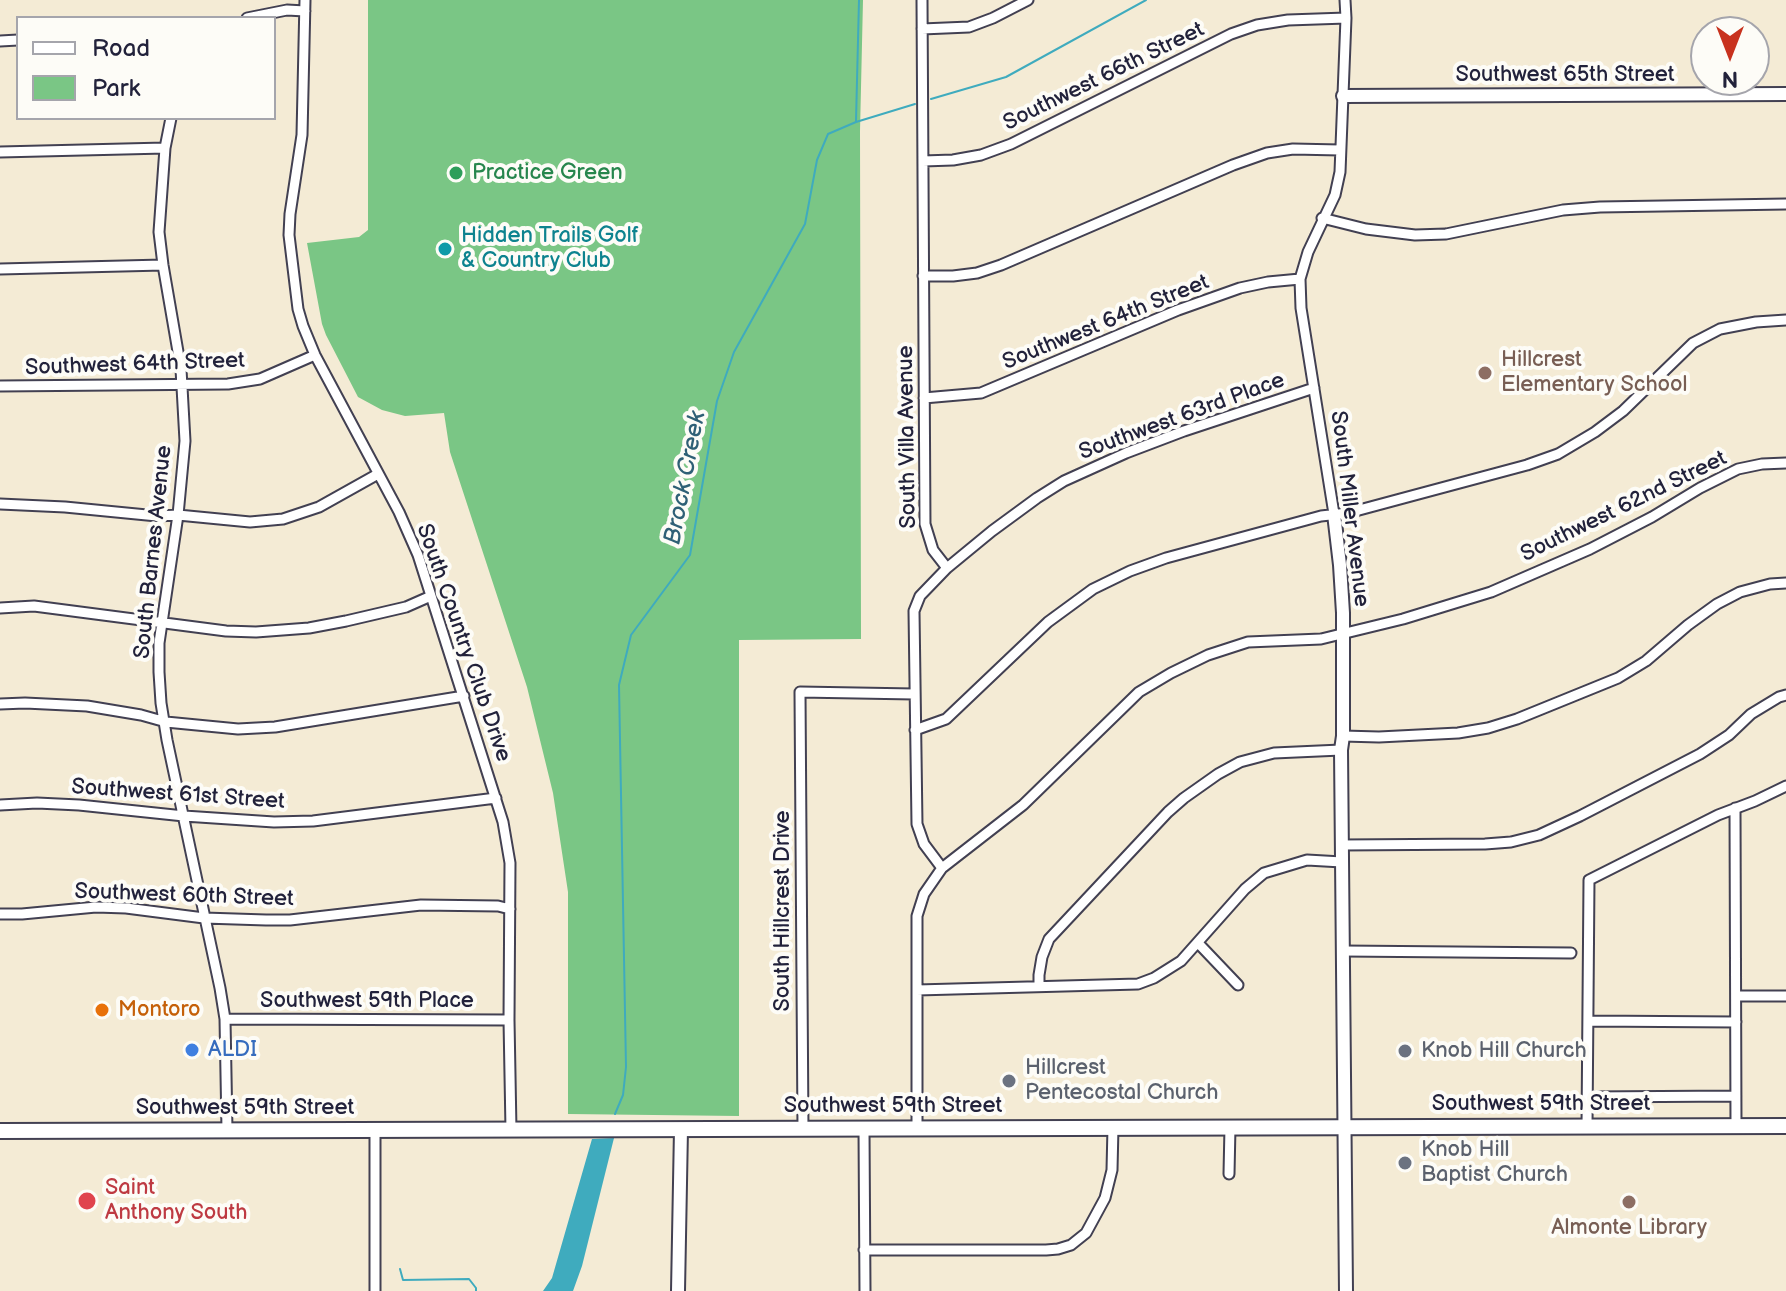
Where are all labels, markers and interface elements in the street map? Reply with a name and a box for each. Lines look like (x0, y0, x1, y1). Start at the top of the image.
legend (16, 16, 276, 120)
north arrow (1690, 16, 1770, 96)
street label: Southwest 66th Street (999, 17, 1209, 137)
text: Road (92, 34, 150, 63)
street label: Southwest 65th Street (1455, 62, 1675, 88)
text: N (1722, 65, 1738, 92)
text: Park (92, 74, 140, 103)
place label: Practice Green (472, 160, 623, 186)
marker: Practice Green (447, 164, 465, 182)
place label: Hidden Trails Golf & Country Club (461, 223, 638, 274)
marker: Hidden Trails Golf & Country Club (436, 240, 454, 258)
street label: Southwest 64th Street (999, 270, 1213, 376)
street label: South Villa Avenue (893, 345, 923, 529)
place label: Hillcrest Elementary School (1501, 347, 1687, 398)
street label: Southwest 64th Street (25, 348, 245, 382)
marker: Hillcrest Elementary School (1476, 364, 1494, 382)
street label: Southwest 63rd Place (1076, 368, 1288, 466)
water label: Brock Creek (659, 409, 713, 547)
street label: South Miller Avenue (1324, 410, 1374, 608)
street label: South Barnes Avenue (130, 444, 178, 660)
street label: Southwest 62nd Street (1517, 446, 1731, 568)
street label: South Country Club Drive (410, 521, 516, 765)
street label: Southwest 61st Street (70, 774, 286, 816)
street label: South Hillcrest Drive (770, 810, 796, 1012)
street label: Southwest 60th Street (74, 879, 294, 913)
street label: Southwest 59th Place (260, 988, 474, 1014)
place label: Montoro (118, 997, 200, 1023)
marker: Montoro (93, 1001, 111, 1019)
place label: ALDI (208, 1037, 257, 1063)
place label: Knob Hill Church (1421, 1038, 1587, 1064)
marker: ALDI (183, 1041, 201, 1059)
marker: Knob Hill Church (1396, 1042, 1414, 1060)
place label: Hillcrest Pentecostal Church (1025, 1055, 1218, 1106)
marker: Hillcrest Pentecostal Church (1000, 1072, 1018, 1090)
street label: Southwest 59th Street (1432, 1091, 1650, 1117)
street label: Southwest 59th Street (784, 1093, 1002, 1119)
street label: Southwest 59th Street (136, 1095, 354, 1121)
place label: Knob Hill Baptist Church (1421, 1137, 1568, 1188)
marker: Knob Hill Baptist Church (1396, 1154, 1414, 1172)
place label: Saint Anthony South (105, 1175, 247, 1226)
marker: Saint Anthony South (76, 1190, 98, 1212)
marker: Almonte Library (1620, 1193, 1638, 1211)
place label: Almonte Library (1551, 1215, 1707, 1241)

